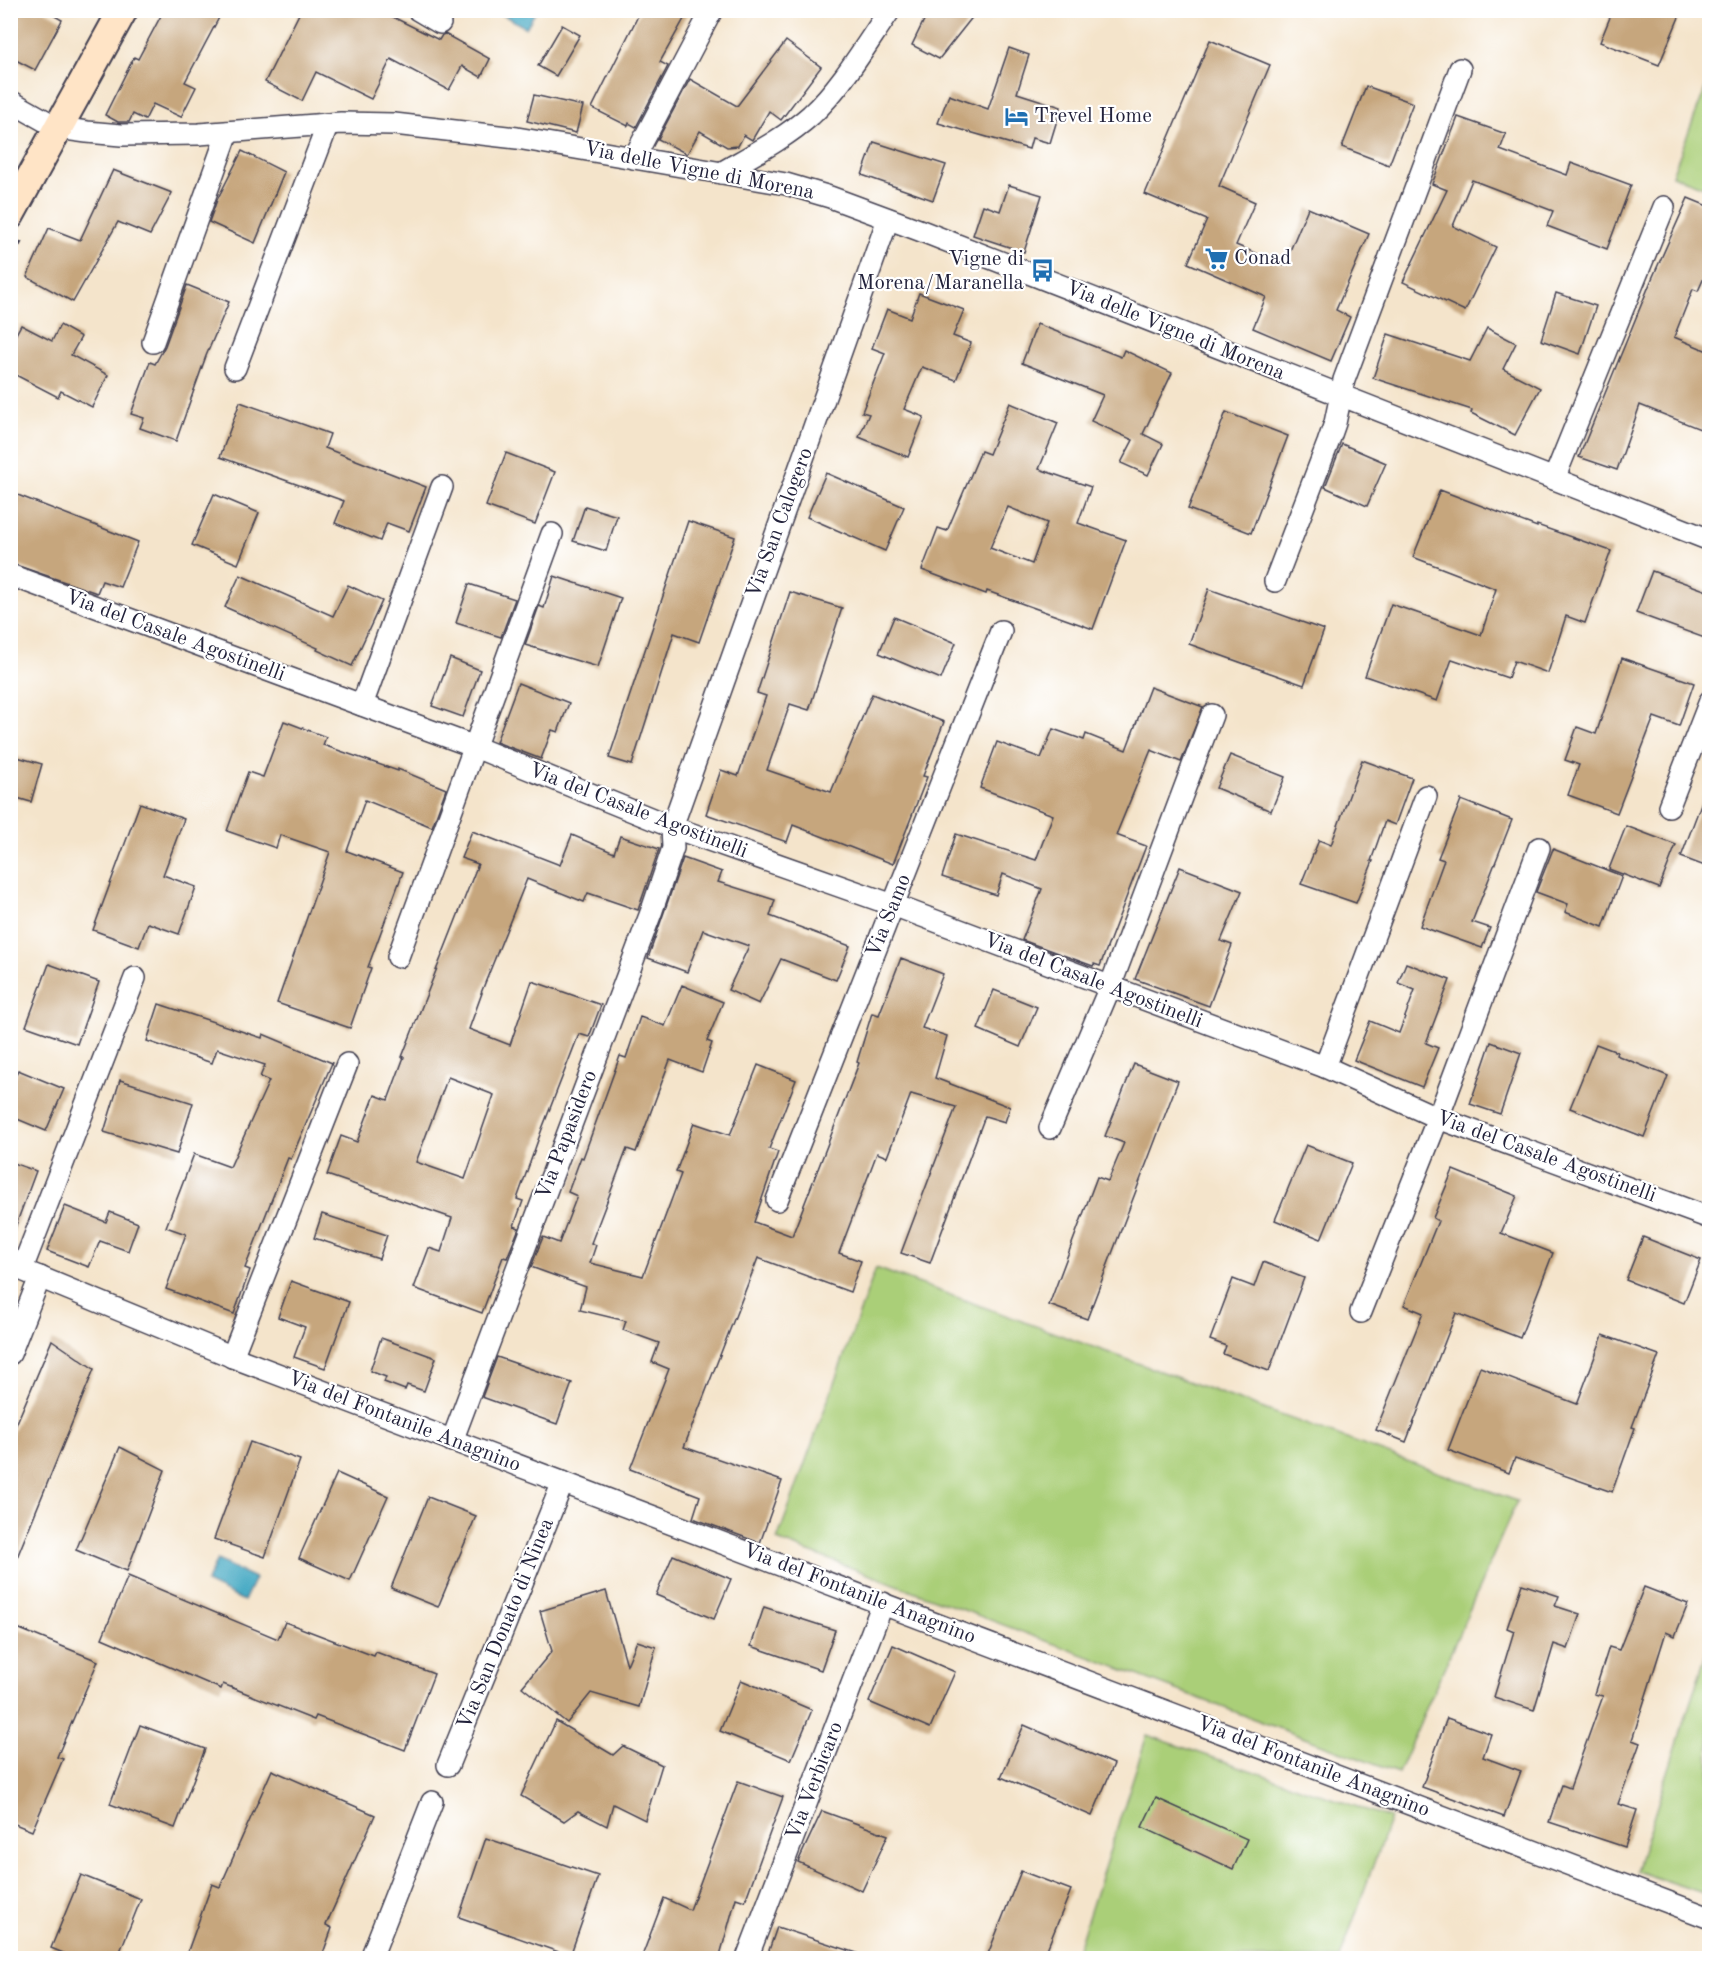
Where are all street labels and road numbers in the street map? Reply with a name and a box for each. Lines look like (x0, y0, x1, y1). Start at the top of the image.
street label: Via delle Vigne di Morena (582, 138, 816, 204)
street label: Via delle Vigne di Morena (1062, 277, 1288, 385)
street label: Via San Calogero (743, 445, 817, 601)
street label: Via del Casale Agostinelli (62, 586, 288, 686)
street label: Via del Casale Agostinelli (526, 760, 750, 862)
street label: Via Samo (863, 871, 915, 961)
street label: Via del Casale Agostinelli (981, 930, 1205, 1032)
street label: Via Papasidero (533, 1067, 601, 1203)
street label: Via del Casale Agostinelli (1433, 1107, 1659, 1207)
street label: Via del Fontanile Anagnino (285, 1368, 523, 1476)
street label: Via San Donato di Ninea (454, 1515, 558, 1733)
street label: Via del Fontanile Anagnino (740, 1540, 978, 1648)
street label: Via del Fontanile Anagnino (1194, 1713, 1432, 1821)
street label: Via Verbicaro (783, 1719, 847, 1843)

